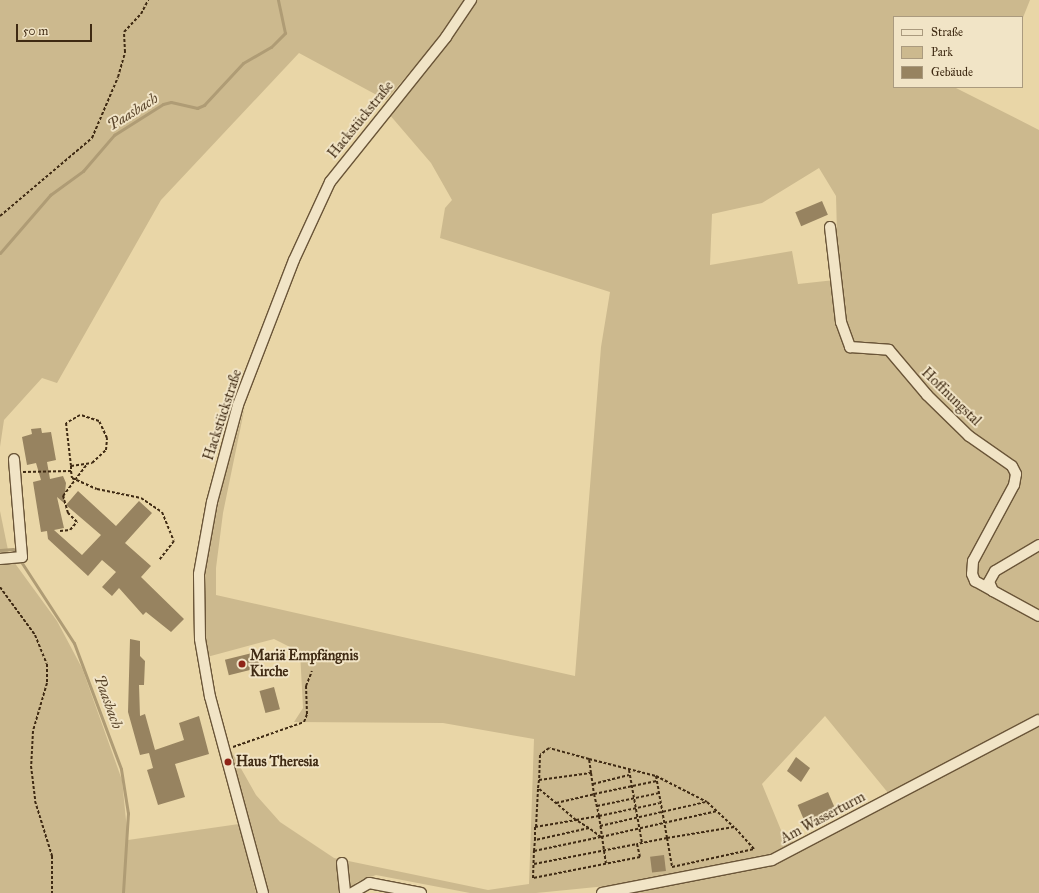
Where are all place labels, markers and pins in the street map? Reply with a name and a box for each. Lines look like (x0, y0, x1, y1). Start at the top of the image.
place label: Mariä Empfängnis Kirche (250, 648, 358, 680)
marker: Mariä Empfängnis Kirche (237, 659, 247, 669)
place label: Haus Theresia (236, 754, 319, 770)
marker: Haus Theresia (223, 757, 233, 767)

